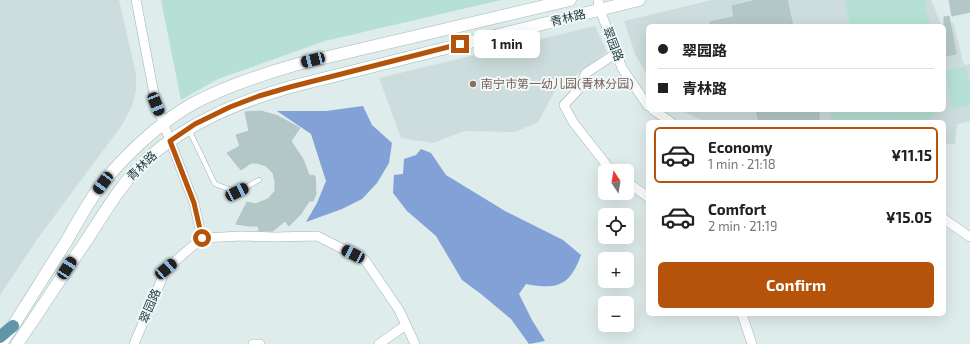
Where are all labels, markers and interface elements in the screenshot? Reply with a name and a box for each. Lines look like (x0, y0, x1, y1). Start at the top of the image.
street label: 青林路 (549, 6, 587, 28)
street label: 翠园路 (601, 24, 627, 63)
callout: 1 min (474, 30, 540, 58)
route end (451, 35, 469, 53)
text: 1 min (491, 36, 523, 52)
text: 翠园路 (682, 41, 727, 59)
car (300, 51, 326, 69)
place label: 南宁市第一幼儿园(青林分园) (481, 76, 634, 90)
marker: 南宁市第一幼儿园(青林分园) (468, 79, 478, 89)
text: 青林路 (682, 79, 727, 97)
car (146, 91, 166, 117)
icon: car (660, 137, 696, 173)
text: Economy (708, 138, 773, 156)
text: ¥11.15 (891, 146, 932, 164)
street label: 青林路 (123, 148, 159, 183)
text: 1 min · 21:18 (708, 156, 776, 172)
north arrow (598, 164, 634, 200)
map controls (598, 164, 634, 332)
car (91, 170, 115, 196)
car (224, 181, 250, 203)
icon: car (660, 199, 696, 235)
text: Comfort (708, 200, 766, 218)
button: locate (598, 208, 634, 244)
text: ¥15.05 (886, 208, 932, 226)
text: 2 min · 21:19 (708, 218, 777, 234)
route start (193, 229, 211, 247)
car (340, 243, 366, 265)
button: + (598, 252, 634, 288)
car (55, 255, 79, 281)
car (153, 257, 179, 281)
button: Confirm (658, 262, 934, 308)
street label: 翠园路 (136, 286, 163, 325)
button: − (598, 296, 634, 332)

